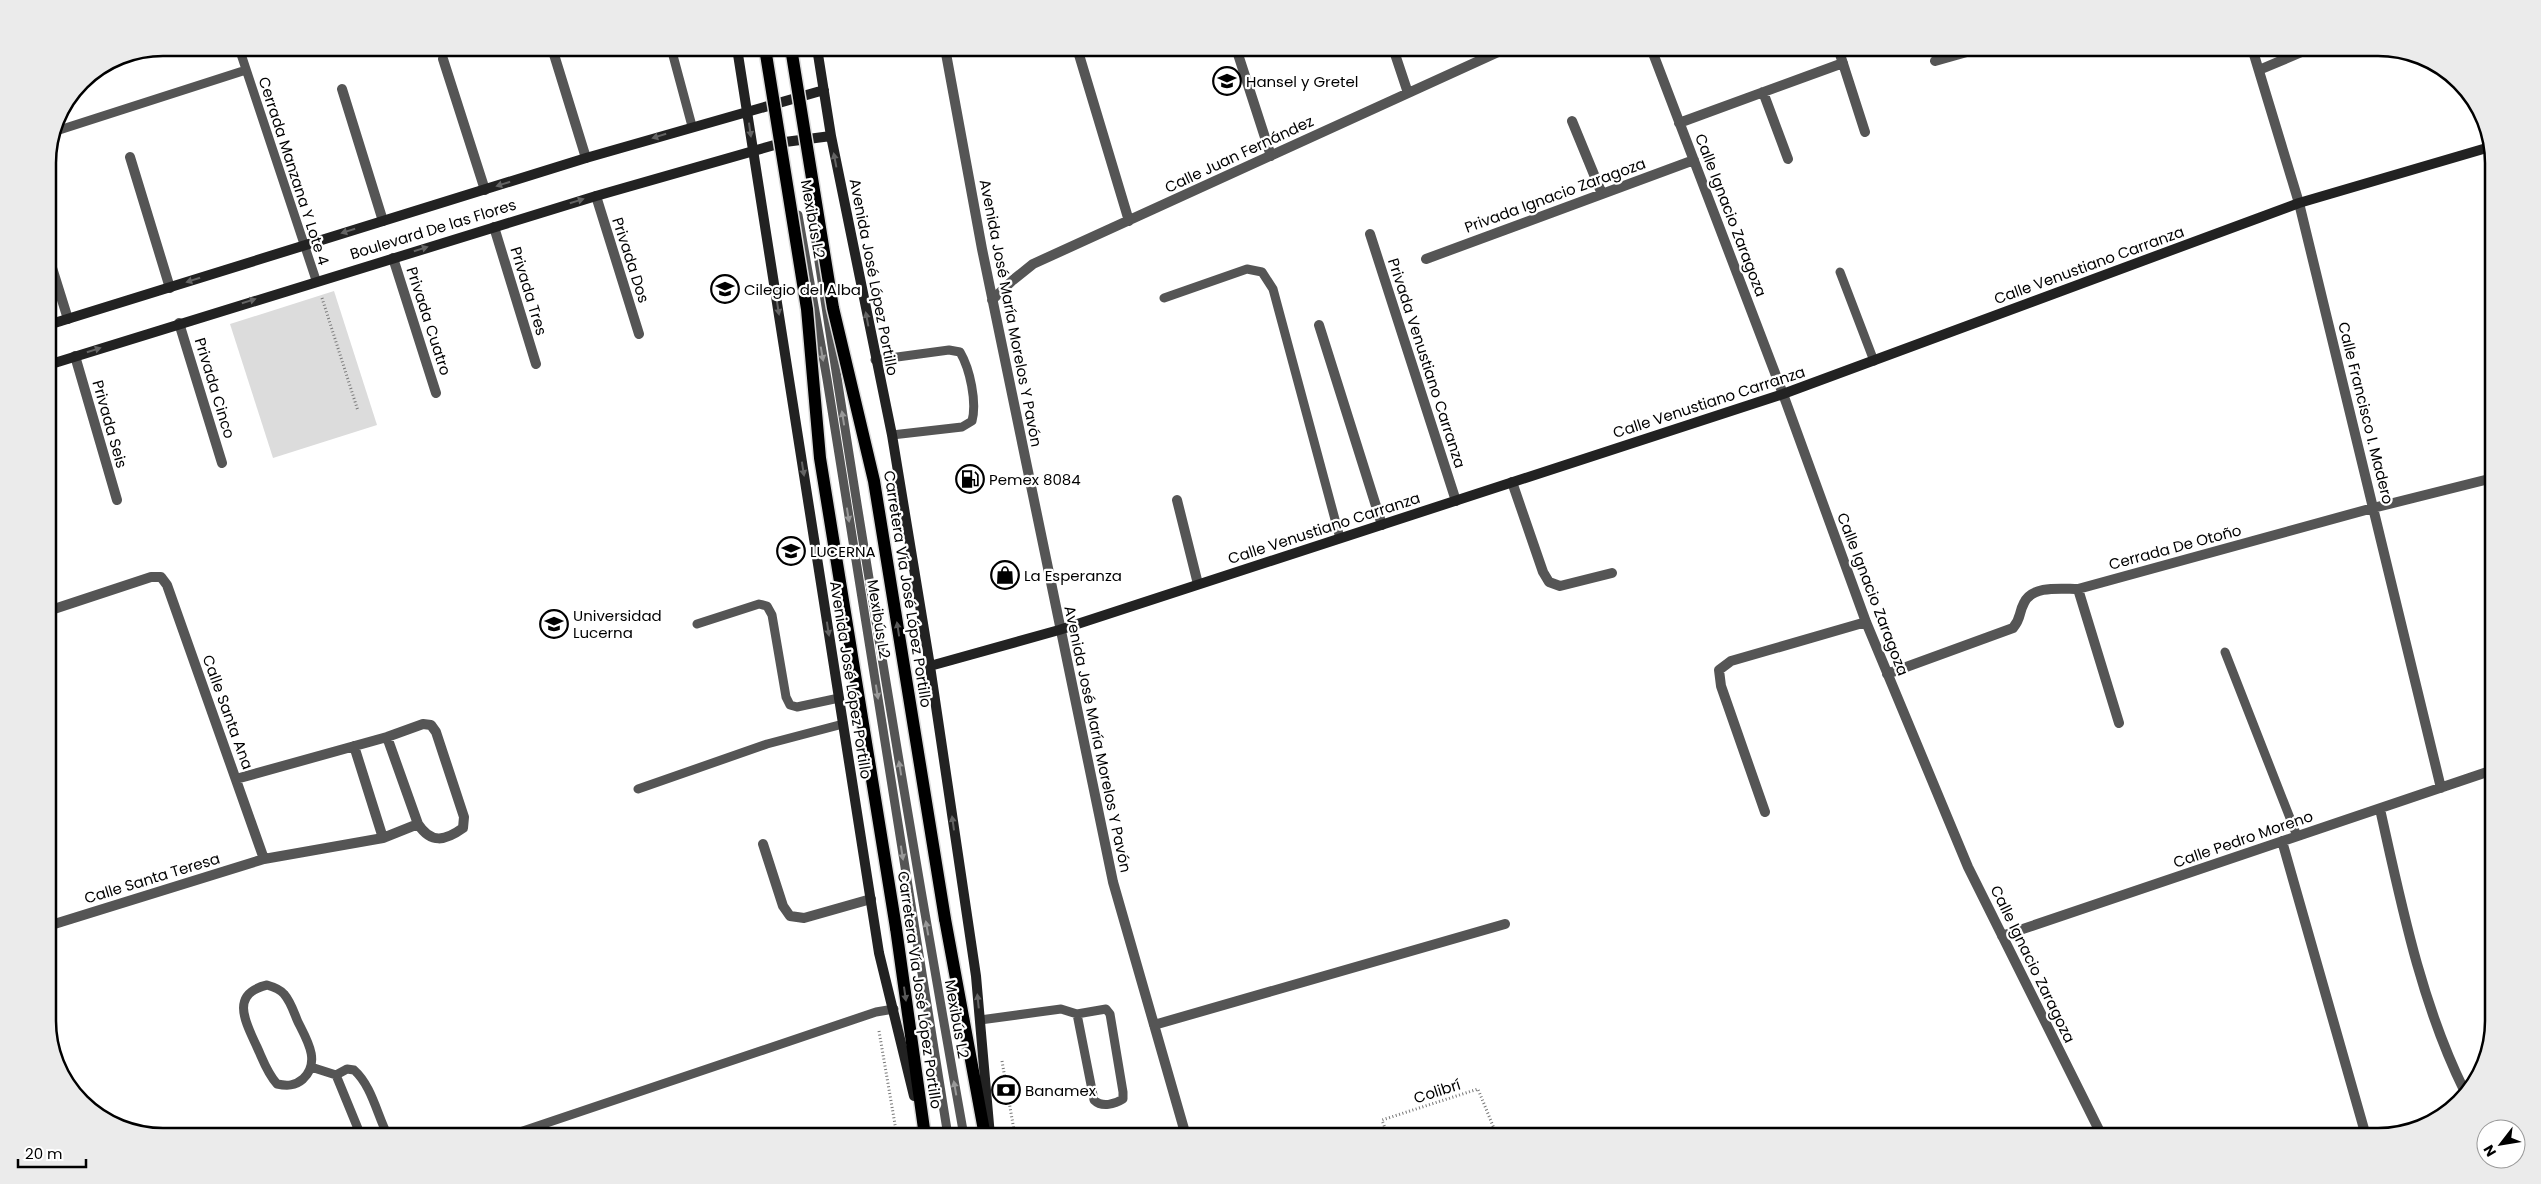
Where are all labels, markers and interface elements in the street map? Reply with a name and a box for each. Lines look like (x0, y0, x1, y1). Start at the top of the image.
school or university icon: Hansel y Gretel (1212, 66, 1242, 96)
place label: Hansel y Gretel (1246, 71, 1358, 92)
street label: Cerrada Manzana Y Lote 4 (254, 74, 334, 268)
street label: Calle Juan Fernández (1161, 110, 1317, 198)
one-way arrow (747, 123, 755, 139)
street label: Calle Ignacio Zaragoza (1690, 130, 1772, 300)
one-way arrow (651, 133, 666, 141)
one-way arrow (831, 151, 839, 167)
street label: Privada Ignacio Zaragoza (1461, 152, 1649, 238)
street label: Avenida José López Portillo (845, 177, 903, 377)
street label: Avenida José María Morelos Y Pavón (975, 177, 1047, 449)
street label: Mexibús L2 (796, 178, 830, 260)
one-way arrow (496, 180, 511, 188)
street label: Boulevard De las Flores (347, 194, 519, 264)
one-way arrow (569, 197, 584, 205)
street label: Privada Dos (607, 215, 655, 306)
street label: Calle Venustiano Carranza (1991, 221, 2187, 309)
one-way arrow (340, 228, 355, 236)
one-way arrow (414, 244, 429, 252)
street label: Privada Tres (506, 244, 552, 338)
street label: Privada Venustiano Carranza (1383, 255, 1471, 471)
street label: Privada Cuatro (402, 264, 456, 378)
school or university icon: Cilegio del Alba (710, 274, 740, 304)
one-way arrow (185, 277, 200, 285)
place label: Cilegio del Alba (744, 279, 861, 300)
one-way arrow (242, 297, 257, 305)
one-way arrow (774, 300, 782, 316)
one-way arrow (863, 311, 871, 327)
street label: Calle Francisco I. Madero (2333, 320, 2399, 506)
street label: Privada Cinco (190, 335, 240, 441)
one-way arrow (87, 346, 102, 354)
one-way arrow (819, 347, 827, 363)
street label: Calle Venustiano Carranza (1610, 361, 1808, 443)
street label: Privada Seis (87, 378, 133, 471)
one-way arrow (838, 410, 846, 426)
one-way arrow (800, 461, 808, 477)
fuel station icon: Pemex 8084 (955, 464, 985, 494)
street label: Carretera Vía José López Portillo (879, 469, 937, 709)
place label: Pemex 8084 (989, 469, 1081, 490)
street label: Calle Venustiano Carranza (1225, 487, 1423, 569)
one-way arrow (845, 507, 853, 523)
street label: Calle Ignacio Zaragoza (1832, 509, 1914, 679)
street label: Cerrada De Otoño (2106, 519, 2244, 575)
school or university icon: LUCERNA (776, 536, 806, 566)
place label: LUCERNA (810, 541, 876, 562)
shop icon: La Esperanza (990, 560, 1020, 590)
place label: La Esperanza (1024, 565, 1122, 586)
street label: Mexibús L2 (862, 578, 896, 660)
street label: Avenida José López Portillo (825, 579, 877, 781)
street label: Avenida José María Morelos Y Pavón (1059, 604, 1137, 874)
place label: Universidad Lucerna (573, 605, 662, 643)
school or university icon: Universidad Lucerna (539, 609, 569, 639)
one-way arrow (894, 620, 902, 636)
one-way arrow (825, 622, 833, 638)
street label: Calle Santa Ana (198, 652, 258, 772)
one-way arrow (873, 685, 881, 701)
one-way arrow (896, 760, 904, 776)
street label: Calle Pedro Moreno (2170, 805, 2316, 873)
one-way arrow (949, 814, 957, 830)
one-way arrow (898, 845, 906, 861)
street label: Calle Santa Teresa (82, 847, 222, 909)
street label: Carretera Vía José López Portillo (893, 870, 947, 1110)
street label: Calle Ignacio Zaragoza (1986, 882, 2080, 1046)
one-way arrow (923, 920, 931, 936)
street label: Mexibús L2 (940, 978, 974, 1060)
one-way arrow (901, 986, 909, 1002)
one-way arrow (974, 992, 982, 1008)
street label: Colibrí (1411, 1074, 1463, 1108)
bank icon: Banamex (991, 1075, 1021, 1105)
one-way arrow (951, 1080, 959, 1096)
place label: Banamex (1025, 1080, 1096, 1101)
north arrow (2476, 1119, 2526, 1169)
scale bar (18, 1136, 85, 1168)
text: N (2479, 1141, 2501, 1160)
text: 20 m (25, 1143, 63, 1164)

